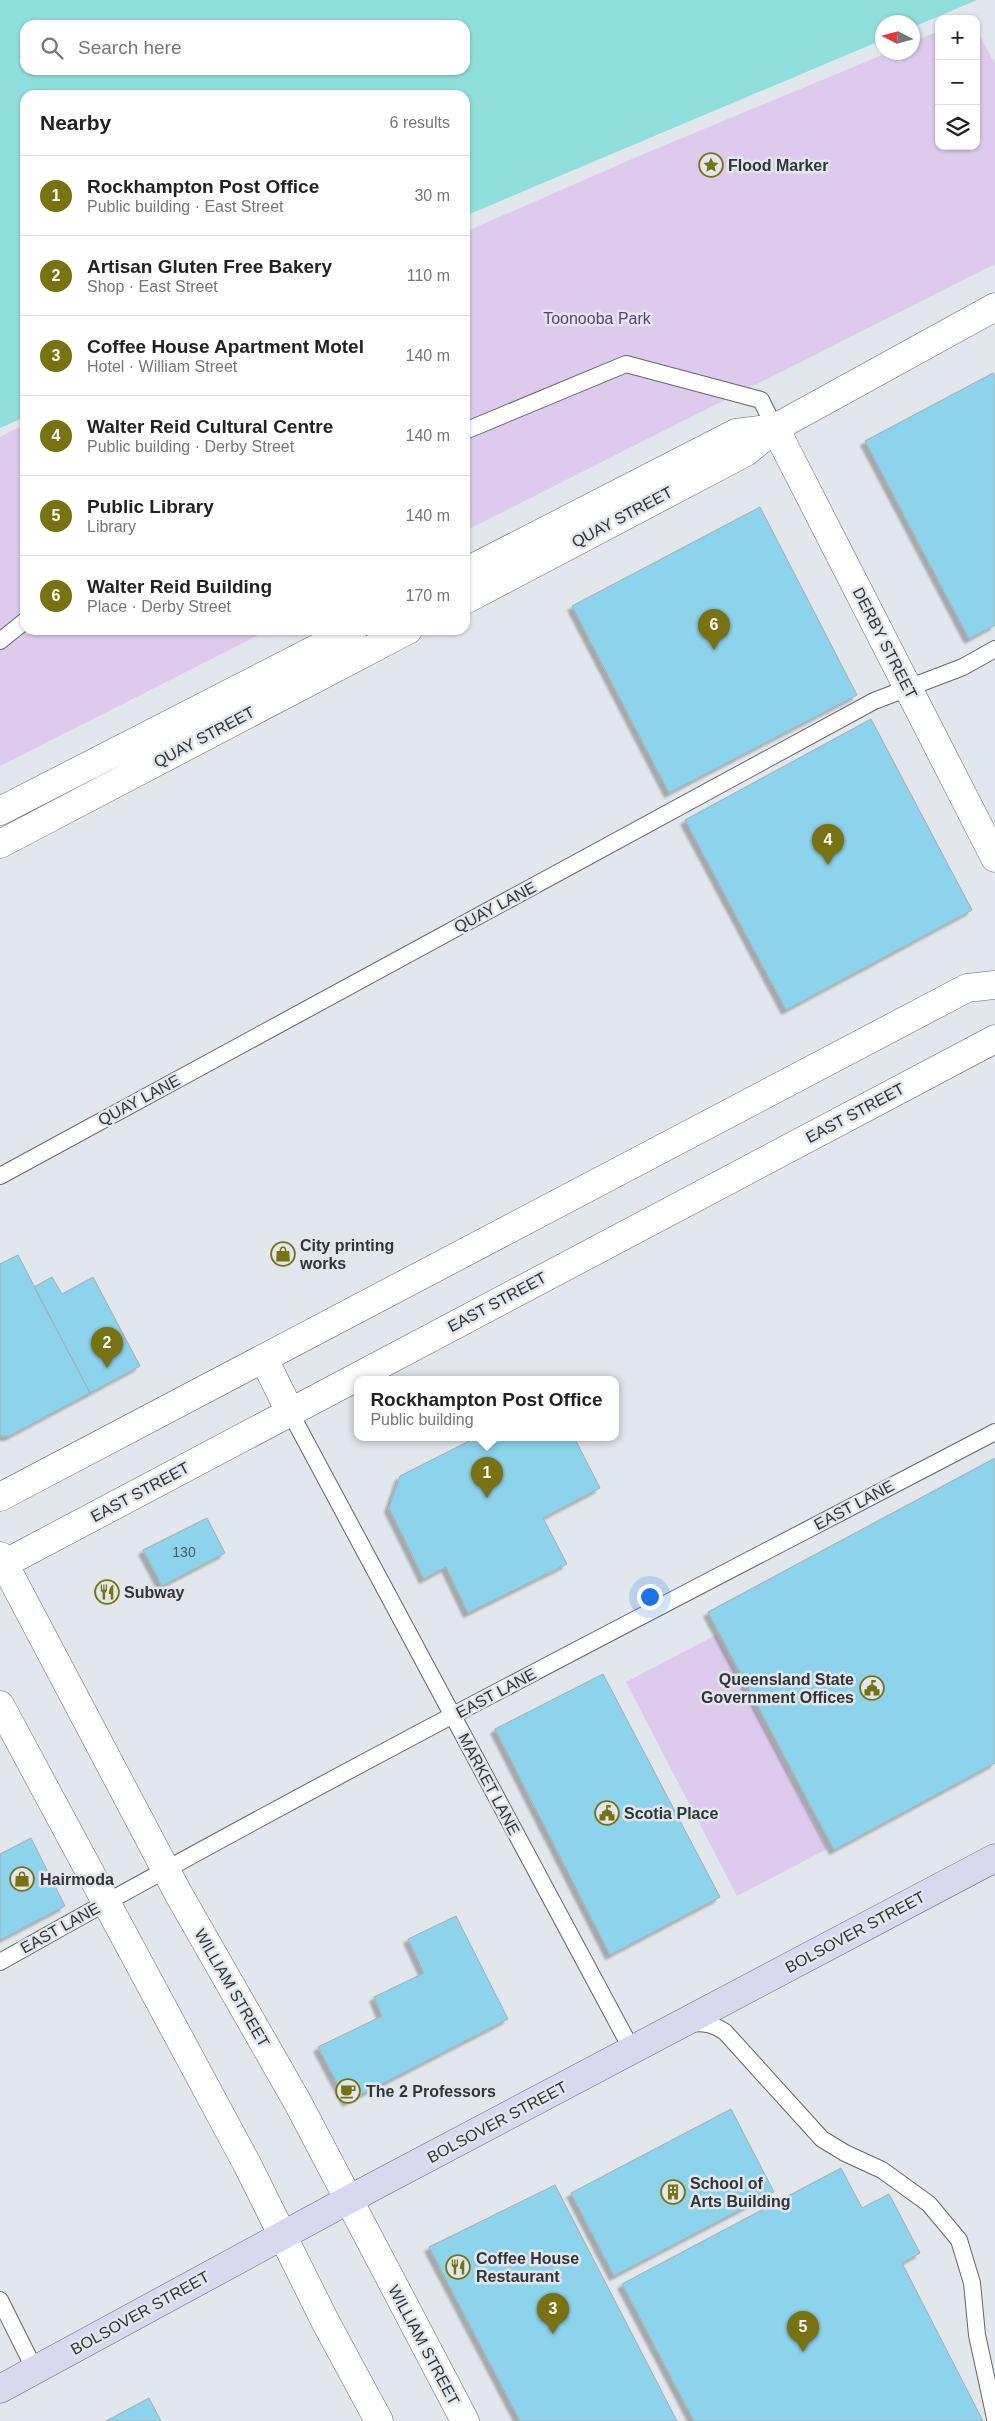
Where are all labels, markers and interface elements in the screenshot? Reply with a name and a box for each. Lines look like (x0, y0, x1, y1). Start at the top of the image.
north arrow (875, 15, 920, 60)
map controls (935, 15, 980, 150)
button: + (935, 15, 980, 60)
search box (20, 20, 470, 75)
icon: search (38, 34, 66, 62)
text: Search here (78, 37, 182, 58)
button: − (935, 60, 980, 105)
button: layers (935, 105, 980, 150)
text: Nearby (40, 111, 111, 134)
text: 6 results (390, 114, 450, 131)
place icon: Flood Marker (698, 152, 724, 178)
place label: Flood Marker (728, 157, 828, 174)
text: Rockhampton Post Office (87, 176, 319, 197)
text: 1 (52, 187, 60, 204)
text: 30 m (414, 187, 450, 204)
text: Public building · East Street (87, 198, 284, 215)
text: Artisan Gluten Free Bakery (87, 256, 332, 277)
text: 2 (52, 267, 60, 284)
text: 110 m (407, 267, 450, 284)
text: Shop · East Street (87, 278, 218, 295)
park label: Toonooba Park (543, 310, 652, 327)
text: Coffee House Apartment Motel (87, 336, 364, 357)
text: 3 (52, 347, 60, 364)
text: 140 m (406, 347, 450, 364)
text: Hotel · William Street (87, 358, 237, 375)
text: Walter Reid Cultural Centre (87, 416, 333, 437)
text: 4 (52, 427, 60, 444)
text: 140 m (406, 427, 450, 444)
text: Public building · Derby Street (87, 438, 294, 455)
street label: QUAY STREET (569, 483, 675, 551)
text: Public Library (87, 496, 214, 517)
text: 5 (52, 507, 60, 524)
text: 140 m (406, 507, 450, 524)
text: Library (87, 518, 136, 535)
text: Walter Reid Building (87, 576, 272, 597)
street label: DERBY STREET (850, 585, 920, 702)
text: 6 (52, 587, 60, 604)
text: 170 m (406, 587, 450, 604)
text: Place · Derby Street (87, 598, 231, 615)
pin: 6 (698, 609, 730, 650)
street label: QUAY STREET (151, 703, 257, 771)
pin: 4 (812, 824, 844, 865)
street label: QUAY LANE (451, 878, 539, 936)
street label: QUAY LANE (95, 1071, 183, 1129)
street label: EAST STREET (803, 1080, 907, 1146)
place label: City printing works (299, 1237, 394, 1272)
shop icon: City printing works (270, 1241, 296, 1267)
street label: EAST STREET (445, 1269, 549, 1335)
pin: 2 (91, 1327, 123, 1368)
popup (354, 1376, 619, 1441)
text: Rockhampton Post Office (370, 1389, 603, 1410)
text: Public building (370, 1411, 474, 1428)
pin: 1 (471, 1457, 503, 1498)
street label: EAST STREET (88, 1459, 192, 1525)
street label: EAST LANE (811, 1477, 897, 1533)
house number: 130 (172, 1544, 196, 1560)
restaurant icon: Subway (94, 1579, 120, 1605)
place label: Subway (124, 1584, 185, 1601)
your location (637, 1584, 663, 1610)
street label: EAST LANE (453, 1665, 539, 1721)
place label: Queensland State Government Offices (701, 1671, 854, 1706)
public building icon: Queensland State Government Offices (859, 1675, 885, 1701)
street label: MARKET LANE (455, 1730, 523, 1838)
public building icon: Scotia Place (594, 1800, 620, 1826)
place label: Scotia Place (624, 1805, 718, 1822)
shop icon: Hairmoda (9, 1866, 35, 1892)
place label: Hairmoda (40, 1871, 114, 1888)
street label: BOLSOVER STREET (782, 1888, 928, 1976)
street label: EAST LANE (18, 1899, 102, 1957)
street label: WILLIAM STREET (191, 1926, 273, 2050)
cafe icon: The 2 Professors (335, 2078, 361, 2104)
street label: BOLSOVER STREET (424, 2078, 570, 2166)
place label: The 2 Professors (366, 2083, 496, 2100)
place label: School of Arts Building (690, 2175, 790, 2210)
building icon: School of Arts Building (660, 2179, 686, 2205)
place label: Coffee House Restaurant (476, 2250, 579, 2285)
restaurant icon: Coffee House Restaurant (445, 2254, 471, 2280)
street label: BOLSOVER STREET (68, 2268, 212, 2358)
street label: WILLIAM STREET (385, 2282, 463, 2408)
pin: 3 (537, 2293, 569, 2334)
pin: 5 (787, 2311, 819, 2352)

